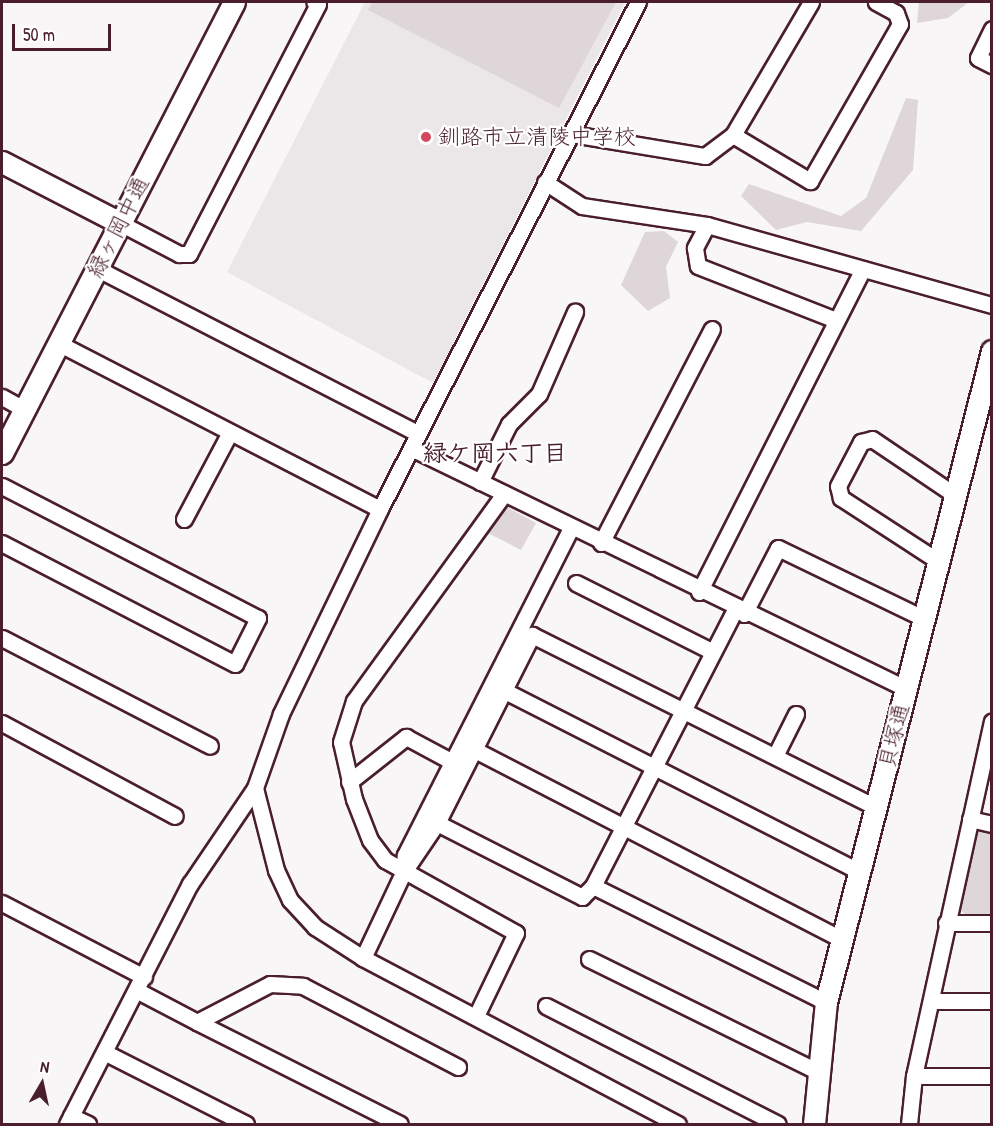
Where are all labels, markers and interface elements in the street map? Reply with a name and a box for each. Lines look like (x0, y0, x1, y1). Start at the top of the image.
scale bar (15, 12, 114, 50)
text: 50 m (23, 22, 55, 47)
place label: 釧路市立清陵中学校 (438, 124, 636, 150)
marker: 釧路市立清陵中学校 (419, 130, 433, 144)
street label: 緑ヶ岡中通 (81, 172, 155, 282)
district label: 緑ケ岡六丁目 (423, 439, 567, 467)
street label: 貝塚通 (873, 701, 915, 771)
north arrow (12, 1054, 72, 1114)
text: N (39, 1055, 51, 1078)

